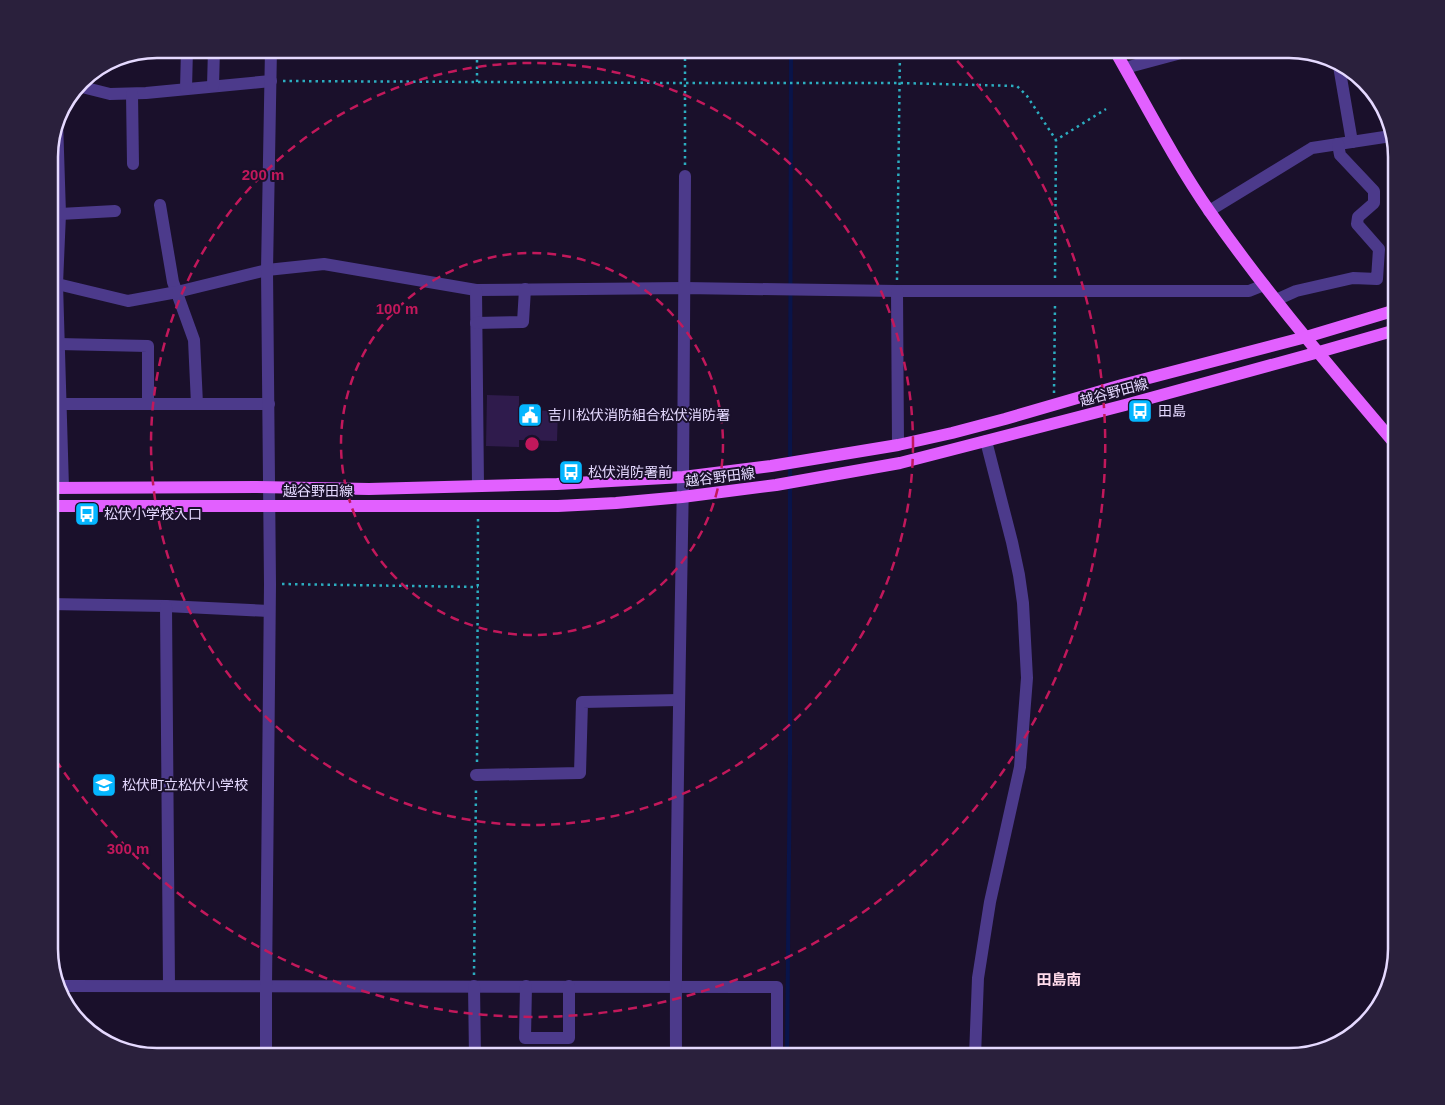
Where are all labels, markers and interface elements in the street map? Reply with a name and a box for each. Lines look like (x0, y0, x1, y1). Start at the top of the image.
text: 200 m (242, 166, 284, 183)
text: 100 m (376, 300, 418, 317)
street label: 越谷野田線 (1078, 375, 1150, 409)
bus stop icon: 田島 (1127, 398, 1153, 424)
public building icon: 吉川松伏消防組合松伏消防署 (517, 402, 543, 428)
place label: 田島 (1158, 403, 1186, 419)
place label: 吉川松伏消防組合松伏消防署 (548, 407, 730, 423)
centre of rings (523, 435, 541, 453)
bus stop icon: 松伏消防署前 (558, 459, 584, 485)
place label: 松伏消防署前 (588, 464, 672, 480)
street label: 越谷野田線 (684, 465, 756, 489)
street label: 越谷野田線 (283, 483, 353, 499)
bus stop icon: 松伏小学校入口 (74, 501, 100, 527)
place label: 松伏小学校入口 (104, 506, 202, 522)
school or university icon: 松伏町立松伏小学校 (91, 772, 117, 798)
place label: 松伏町立松伏小学校 (122, 777, 248, 793)
text: 300 m (107, 840, 149, 857)
district label: 田島南 (1036, 971, 1082, 988)

